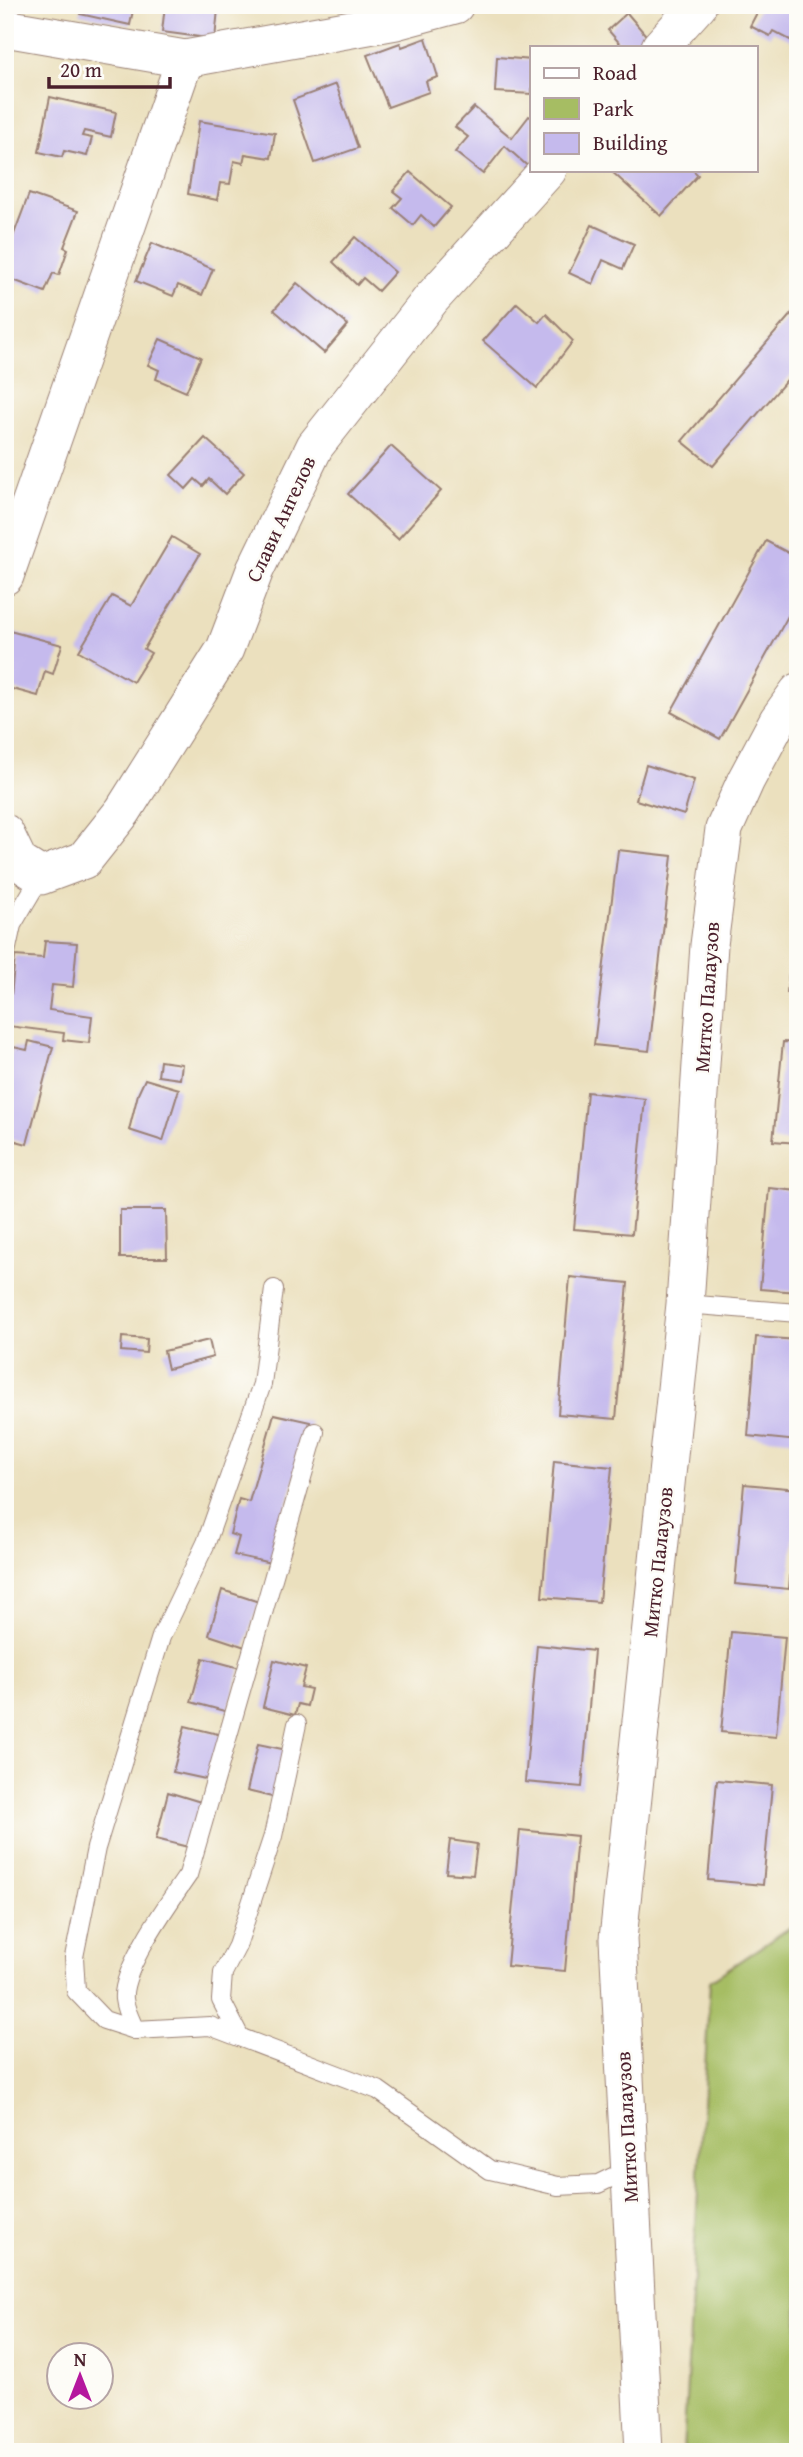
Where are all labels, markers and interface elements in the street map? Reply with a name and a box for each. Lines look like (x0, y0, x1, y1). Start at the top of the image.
scale bar (49, 46, 170, 90)
legend (530, 46, 758, 172)
text: 20 m (60, 54, 102, 85)
text: Road (593, 57, 638, 88)
text: Park (593, 93, 634, 124)
text: Building (593, 127, 668, 158)
street label: Слави Ангелов (238, 450, 323, 587)
street label: Митко Палаузов (686, 920, 727, 1074)
street label: Митко Палаузов (634, 1485, 681, 1639)
street label: Митко Палаузов (607, 2051, 646, 2203)
north arrow (46, 2342, 116, 2412)
text: N (74, 2345, 87, 2373)

